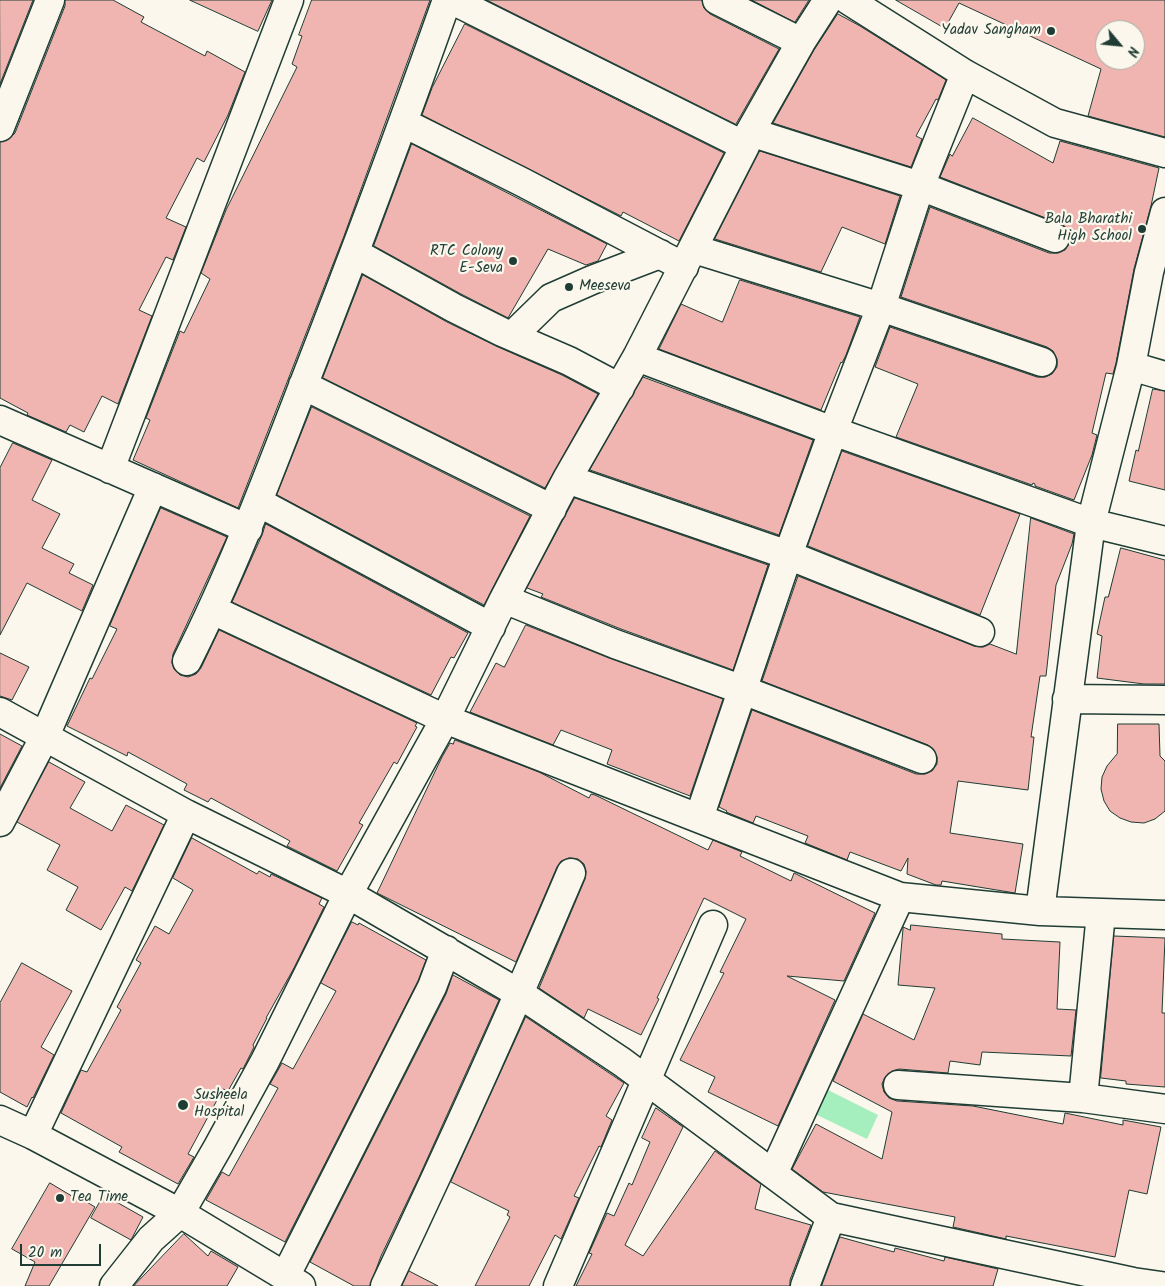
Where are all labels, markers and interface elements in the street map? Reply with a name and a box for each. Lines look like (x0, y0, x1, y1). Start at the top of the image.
north arrow (1095, 20, 1145, 70)
place label: Yadav Sangham (941, 22, 1041, 40)
marker: Yadav Sangham (1045, 25, 1057, 37)
text: N (1121, 43, 1144, 61)
place label: Bala Bharathi High School (1045, 211, 1132, 246)
marker: Bala Bharathi High School (1136, 223, 1148, 235)
place label: RTC Colony E-Seva (430, 243, 503, 278)
marker: RTC Colony E-Seva (507, 255, 519, 267)
place label: Meeseva (579, 278, 631, 296)
marker: Meeseva (563, 281, 575, 293)
place label: Susheela Hospital (194, 1087, 248, 1122)
marker: Susheela Hospital (176, 1098, 190, 1112)
place label: Tea Time (70, 1189, 128, 1207)
marker: Tea Time (54, 1192, 66, 1204)
scale bar (22, 1234, 104, 1266)
text: 20 m (28, 1241, 62, 1265)

